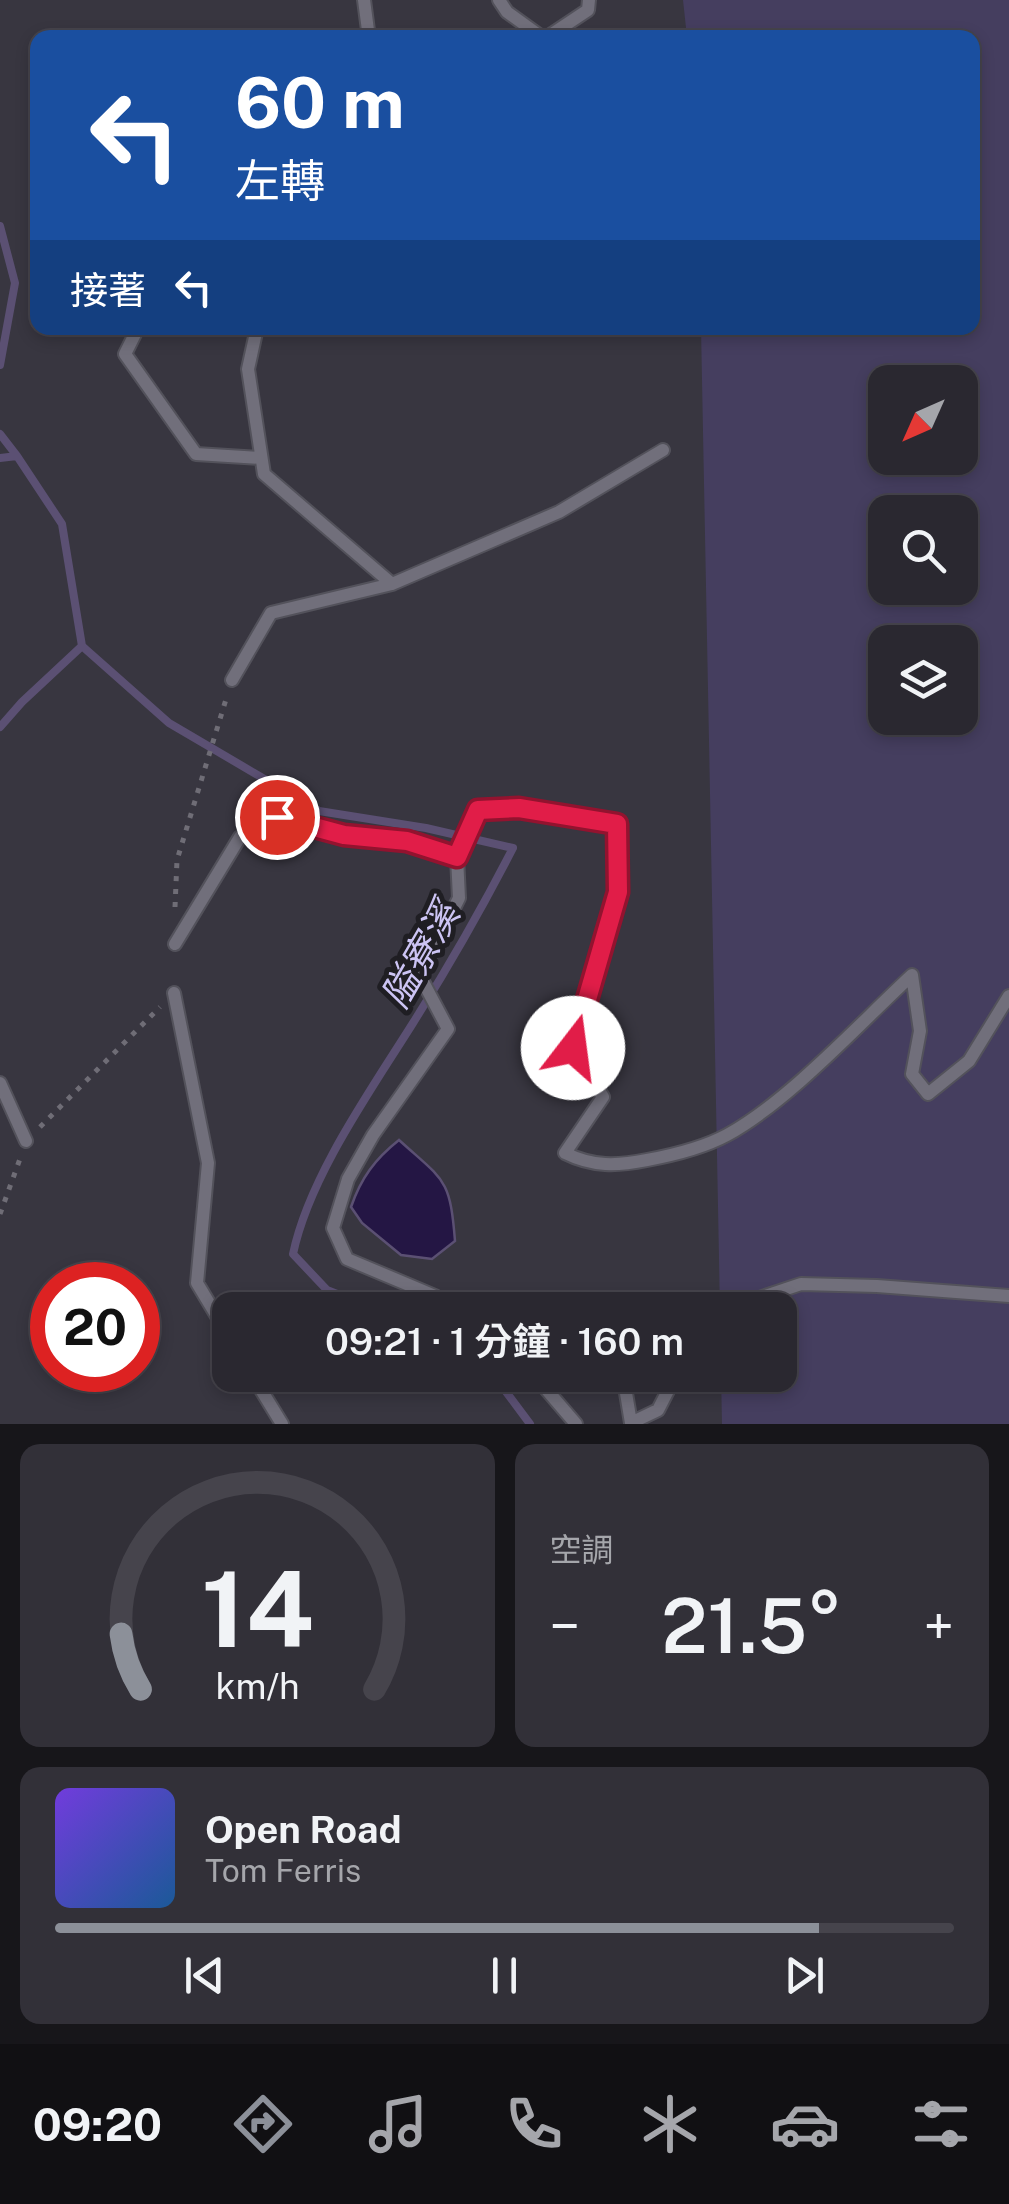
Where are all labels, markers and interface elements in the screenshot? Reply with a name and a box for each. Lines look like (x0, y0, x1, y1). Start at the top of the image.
text: 60 m (235, 61, 405, 144)
icon: left (70, 70, 200, 200)
text: 左轉 (235, 154, 325, 207)
icon: left (166, 260, 221, 315)
text: 接著 (70, 268, 146, 313)
north arrow (868, 365, 978, 475)
map controls (868, 365, 978, 735)
button: search (868, 495, 978, 605)
button: layers (868, 625, 978, 735)
pin (235, 775, 320, 860)
icon: arrive (250, 790, 305, 845)
water label: 隘寮溪 (372, 890, 470, 1016)
position arrow (521, 996, 625, 1100)
speed limit sign: 20 (30, 1262, 160, 1392)
text: 09:21 · 1 分鐘 · 160 m (325, 1319, 684, 1364)
text: 空調 (550, 1531, 614, 1568)
text: 14 (201, 1548, 314, 1670)
text: 21.5° (661, 1582, 842, 1670)
text: − (550, 1594, 580, 1658)
text: + (923, 1594, 954, 1658)
text: km/h (215, 1665, 299, 1707)
text: Open Road (205, 1807, 402, 1852)
text: Tom Ferris (205, 1852, 361, 1889)
icon: previous (177, 1948, 232, 2003)
icon: pause (477, 1948, 532, 2003)
icon: next (777, 1948, 832, 2003)
icon: directions (228, 2089, 298, 2159)
icon: music (363, 2089, 433, 2159)
icon: phone (499, 2089, 569, 2159)
icon: climate (635, 2089, 705, 2159)
icon: car (770, 2089, 840, 2159)
icon: filters (906, 2089, 976, 2159)
text: 09:20 (33, 2098, 162, 2151)

